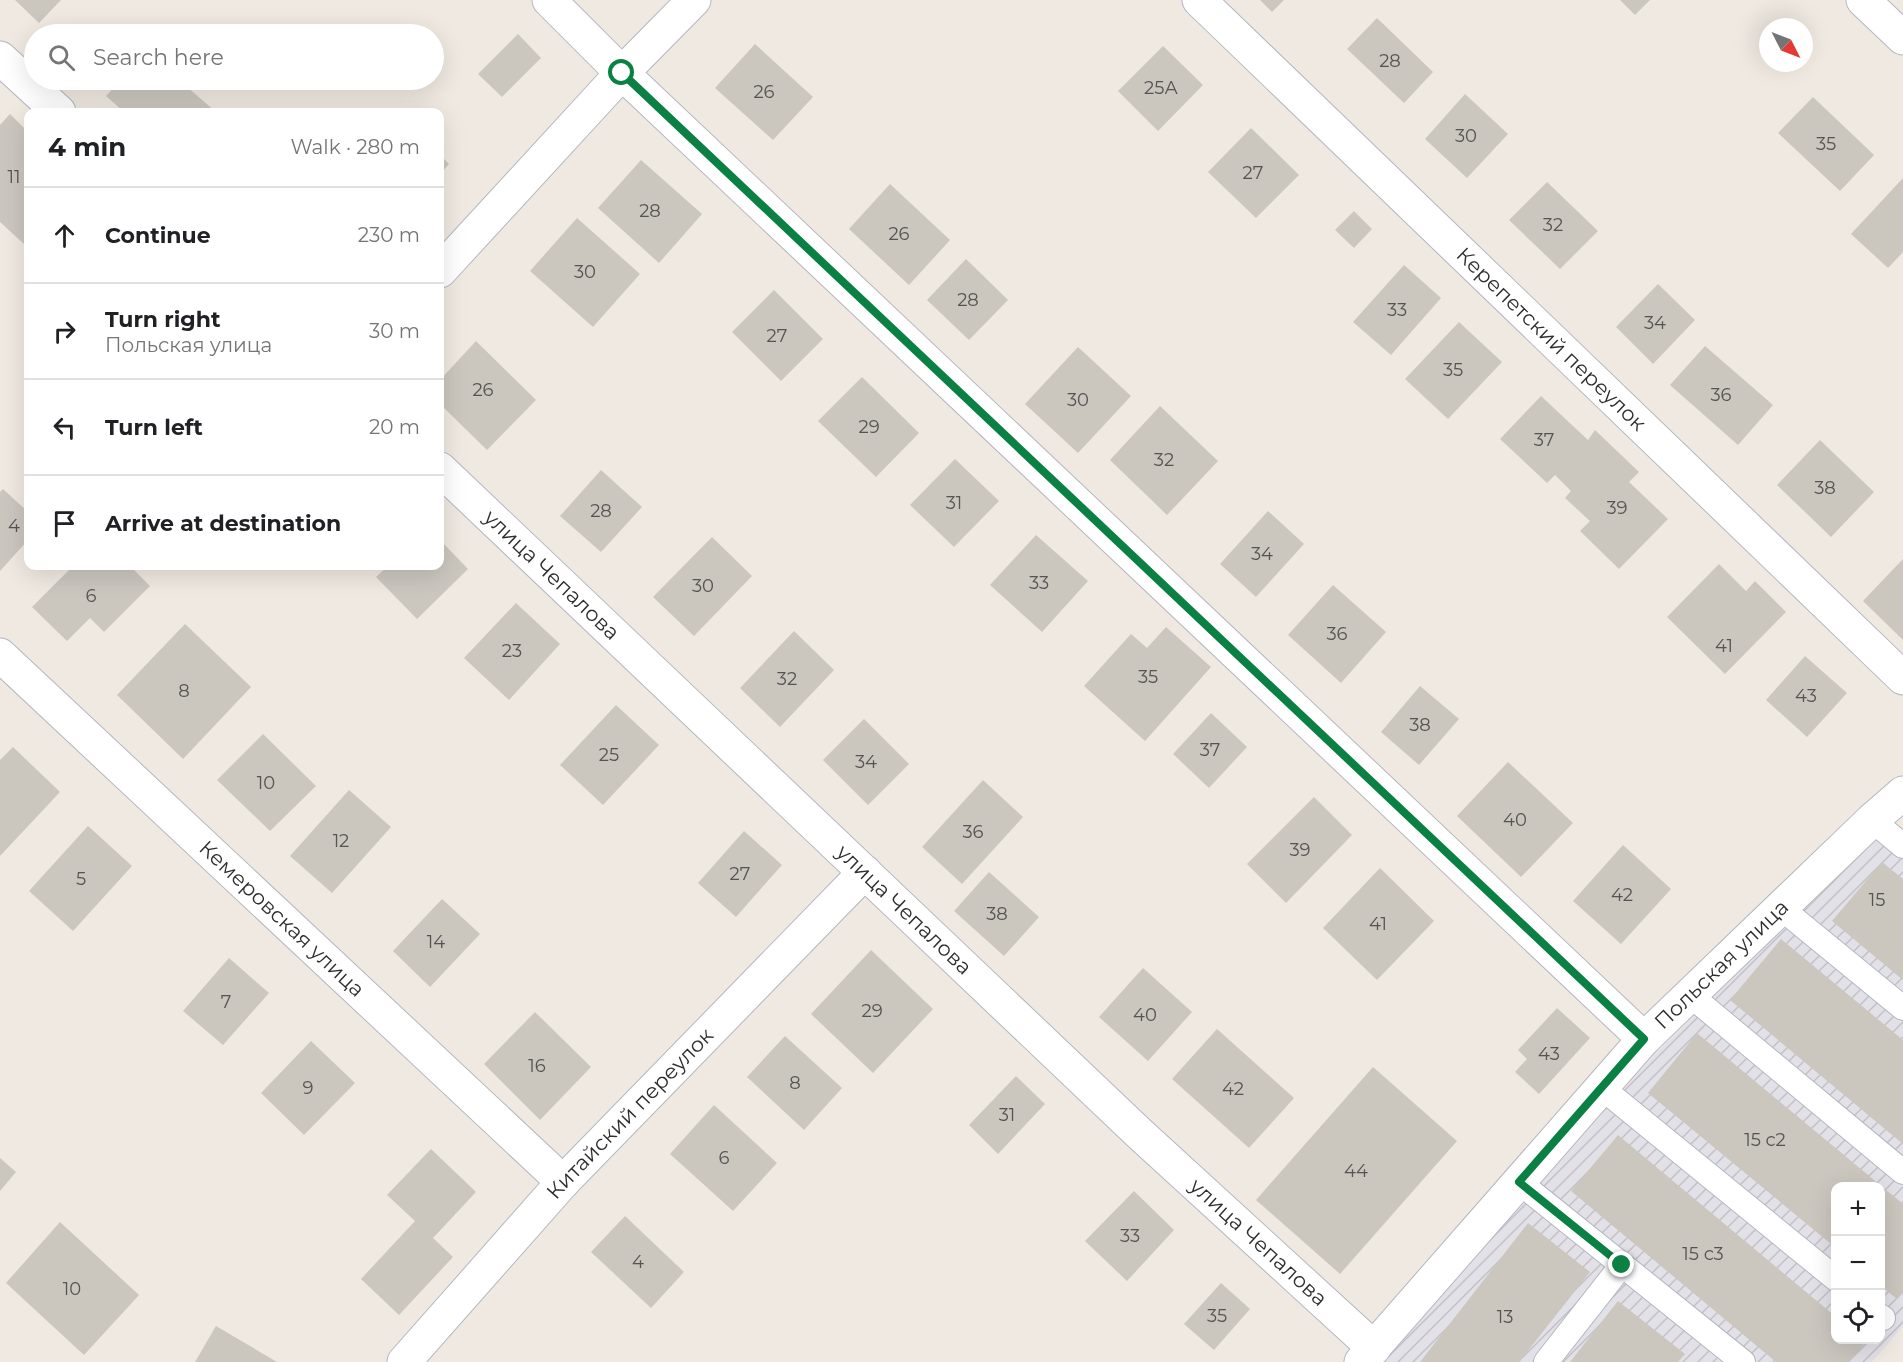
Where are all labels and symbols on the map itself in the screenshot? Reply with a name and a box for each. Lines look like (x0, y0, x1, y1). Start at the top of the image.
north arrow (1759, 18, 1813, 72)
house number: 28 (1379, 50, 1401, 72)
route start (608, 59, 634, 85)
house number: 25А (1144, 77, 1179, 99)
house number: 26 (753, 81, 775, 103)
house number: 30 (1455, 125, 1477, 147)
house number: 35 (1816, 133, 1836, 155)
house number: 27 (1243, 162, 1263, 184)
house number: 11 (8, 166, 21, 188)
house number: 28 (639, 200, 661, 222)
house number: 32 (1543, 214, 1563, 236)
house number: 26 (888, 223, 910, 245)
street label: Керепетский переулок (1452, 242, 1652, 436)
house number: 30 (574, 261, 596, 283)
house number: 28 (957, 289, 979, 311)
house number: 33 (1387, 299, 1407, 321)
house number: 34 (1644, 312, 1666, 334)
house number: 27 (767, 325, 787, 347)
house number: 35 (1443, 359, 1463, 381)
house number: 26 (472, 379, 494, 401)
house number: 36 (1710, 384, 1732, 406)
house number: 30 (1067, 389, 1089, 411)
house number: 29 (858, 416, 880, 438)
house number: 37 (1534, 429, 1554, 451)
house number: 32 (1154, 449, 1174, 471)
house number: 38 (1814, 477, 1836, 499)
house number: 31 (946, 492, 962, 514)
house number: 39 (1606, 497, 1628, 519)
house number: 28 (590, 500, 612, 522)
street label: улица Чепалова (478, 504, 625, 645)
house number: 4 (8, 515, 20, 537)
house number: 34 (1251, 543, 1273, 565)
house number: 33 (1029, 572, 1049, 594)
house number: 30 (692, 575, 714, 597)
house number: 6 (86, 585, 97, 607)
house number: 36 (1326, 623, 1348, 645)
house number: 41 (1715, 635, 1733, 657)
house number: 23 (502, 640, 522, 662)
house number: 35 (1138, 666, 1158, 688)
house number: 32 (777, 668, 797, 690)
house number: 8 (178, 680, 190, 702)
house number: 43 (1795, 685, 1817, 707)
house number: 38 (1409, 714, 1431, 736)
house number: 37 (1200, 739, 1220, 761)
house number: 25 (599, 744, 619, 766)
house number: 34 (855, 751, 877, 773)
house number: 10 (257, 772, 275, 794)
house number: 40 (1503, 809, 1527, 831)
house number: 36 (962, 821, 984, 843)
house number: 12 (333, 830, 349, 852)
street label: Кемеровская улица (194, 835, 370, 1002)
street label: улица Чепалова (831, 839, 977, 980)
house number: 39 (1289, 839, 1311, 861)
house number: 27 (730, 863, 750, 885)
house number: 5 (76, 868, 86, 890)
house number: 42 (1611, 884, 1633, 906)
house number: 15 (1869, 889, 1885, 911)
street label: Польская улица (1649, 894, 1793, 1034)
house number: 38 (986, 903, 1008, 925)
house number: 41 (1369, 913, 1387, 935)
house number: 14 (427, 931, 445, 953)
house number: 7 (221, 991, 231, 1013)
house number: 29 (861, 1000, 883, 1022)
house number: 40 (1133, 1004, 1157, 1026)
street label: Китайский переулок (541, 1022, 718, 1204)
house number: 43 (1538, 1043, 1560, 1065)
house number: 16 (528, 1055, 546, 1077)
house number: 8 (789, 1072, 801, 1094)
house number: 9 (303, 1077, 314, 1099)
house number: 42 (1222, 1078, 1244, 1100)
house number: 31 (999, 1104, 1015, 1126)
house number: 15 с2 (1744, 1129, 1786, 1151)
house number: 6 (719, 1147, 730, 1169)
house number: 44 (1344, 1160, 1368, 1182)
street label: улица Чепалова (1184, 1172, 1333, 1311)
house number: 33 (1120, 1225, 1140, 1247)
house number: 15 с3 (1682, 1243, 1724, 1265)
house number: 4 (632, 1251, 644, 1273)
route end (1608, 1251, 1634, 1277)
house number: 10 (63, 1278, 81, 1300)
house number: 35 (1207, 1305, 1227, 1327)
house number: 13 (1497, 1306, 1513, 1328)

